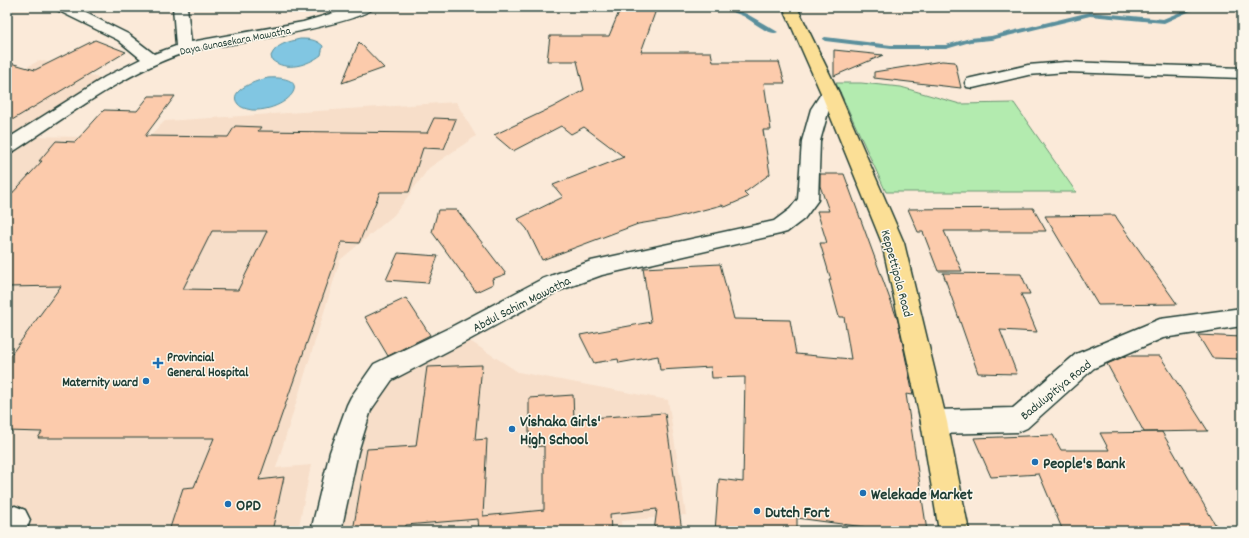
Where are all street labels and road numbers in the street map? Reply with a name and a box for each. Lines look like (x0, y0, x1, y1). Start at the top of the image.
street label: Daya Gunasekara Mawatha (179, 23, 293, 61)
street label: Keppettipola Road (875, 228, 916, 319)
street label: Abdul Sahim Mawatha (470, 272, 575, 338)
street label: Badulupitiya Road (1017, 356, 1096, 426)

